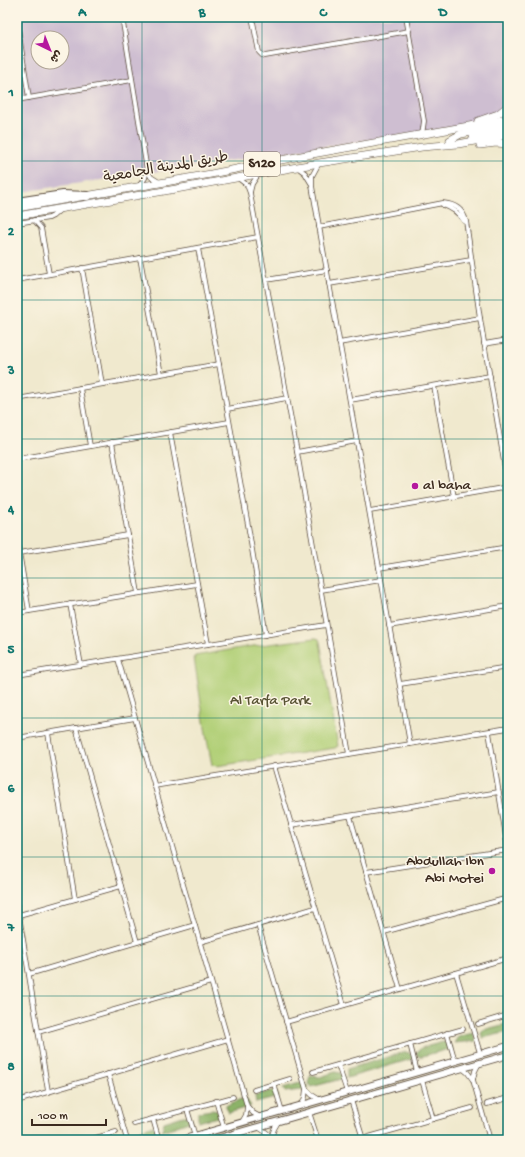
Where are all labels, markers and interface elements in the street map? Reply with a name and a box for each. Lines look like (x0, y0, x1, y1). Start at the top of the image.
text: A (77, 6, 87, 21)
text: B (198, 6, 207, 21)
text: C (318, 6, 328, 21)
text: D (438, 6, 448, 21)
north arrow (30, 30, 70, 70)
text: ش (47, 47, 64, 64)
text: 1 (7, 86, 14, 101)
street label: طريق المدينة الجامعية (102, 148, 230, 188)
road number: S120 (244, 152, 280, 176)
text: 2 (8, 225, 15, 240)
text: 3 (7, 364, 15, 379)
place label: al baha (423, 477, 471, 495)
marker: al baha (410, 481, 420, 491)
text: 4 (7, 503, 15, 518)
text: 5 (8, 643, 15, 658)
park label: Al Tarfa Park (230, 692, 311, 710)
text: 6 (8, 782, 15, 797)
place label: Abdullah Ibn Abi Motei (406, 853, 484, 888)
marker: Abdullah Ibn Abi Motei (487, 866, 497, 876)
text: 7 (7, 921, 16, 936)
text: 8 (7, 1060, 15, 1075)
scale bar (32, 1101, 106, 1127)
text: 100 m (37, 1110, 68, 1124)

